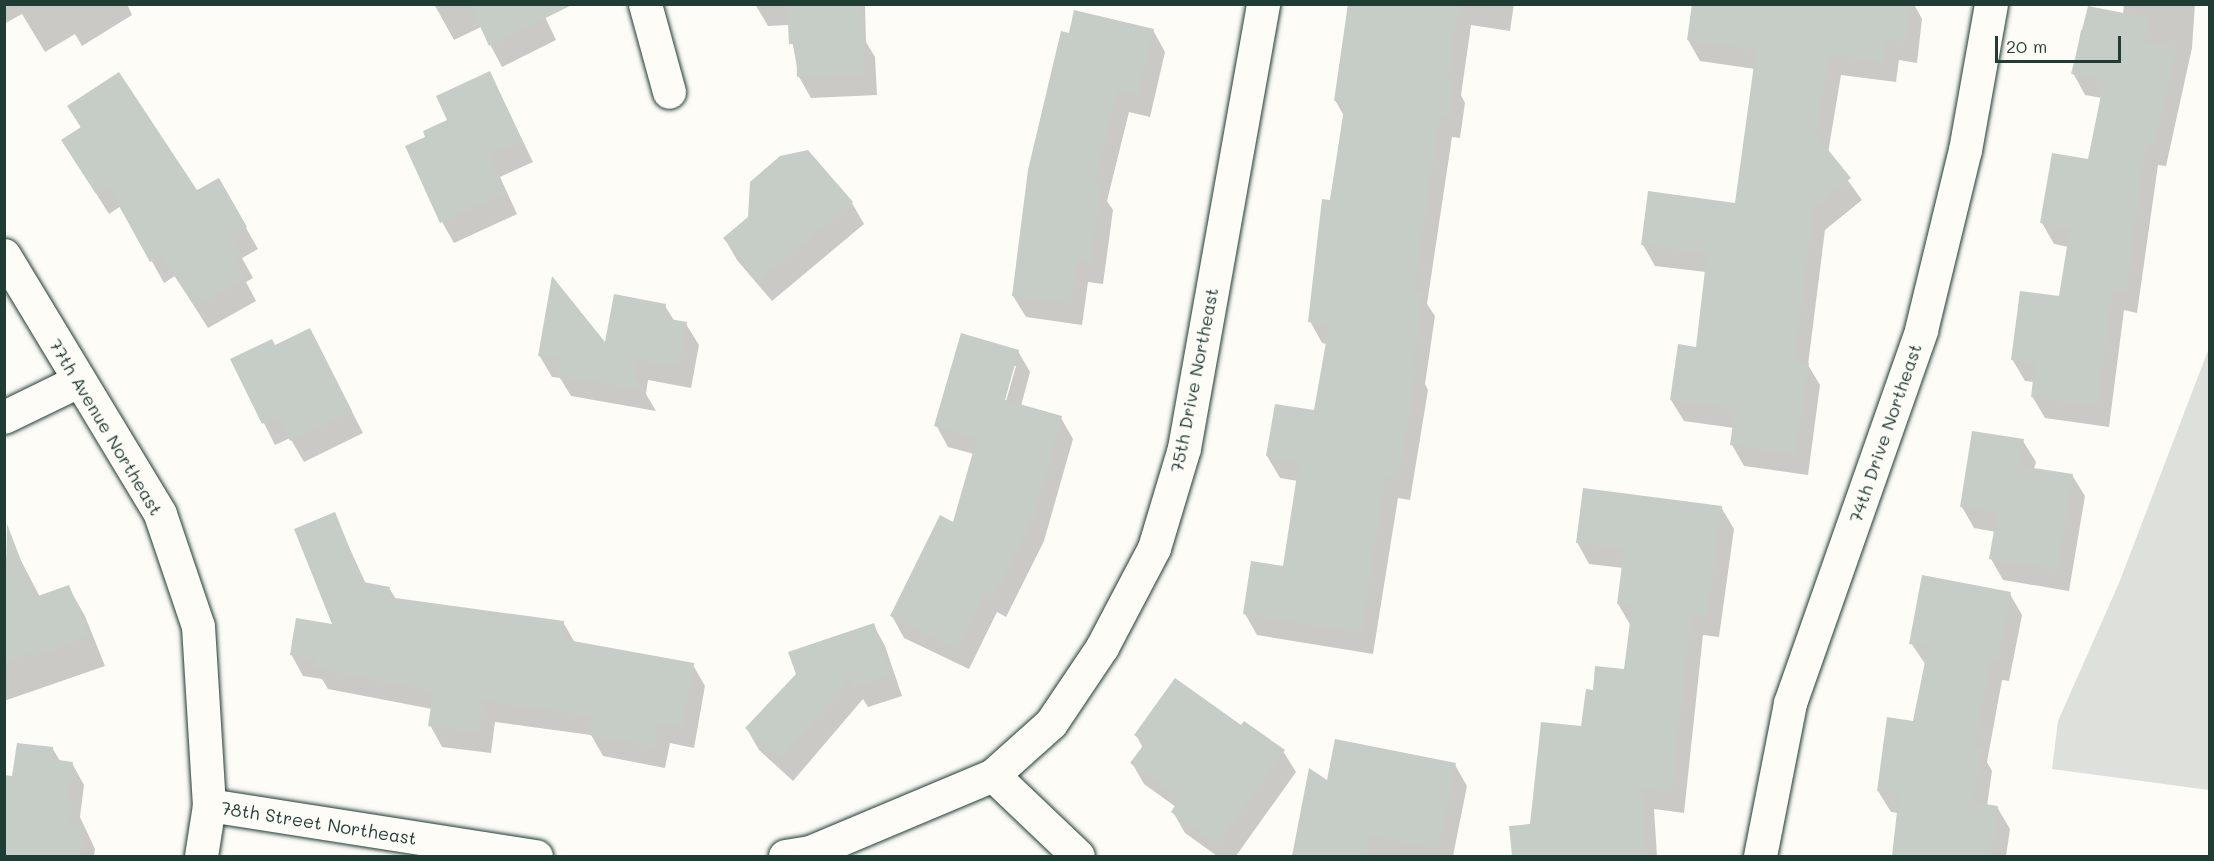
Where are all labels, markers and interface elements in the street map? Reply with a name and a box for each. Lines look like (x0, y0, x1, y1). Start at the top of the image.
scale bar (1998, 24, 2124, 62)
text: 20 m (2006, 34, 2047, 58)
street label: 75th Drive Northeast (1165, 286, 1223, 474)
street label: 77th Avenue Northeast (45, 335, 167, 519)
street label: 74th Drive Northeast (1844, 341, 1926, 525)
street label: 78th Street Northeast (220, 797, 418, 849)

